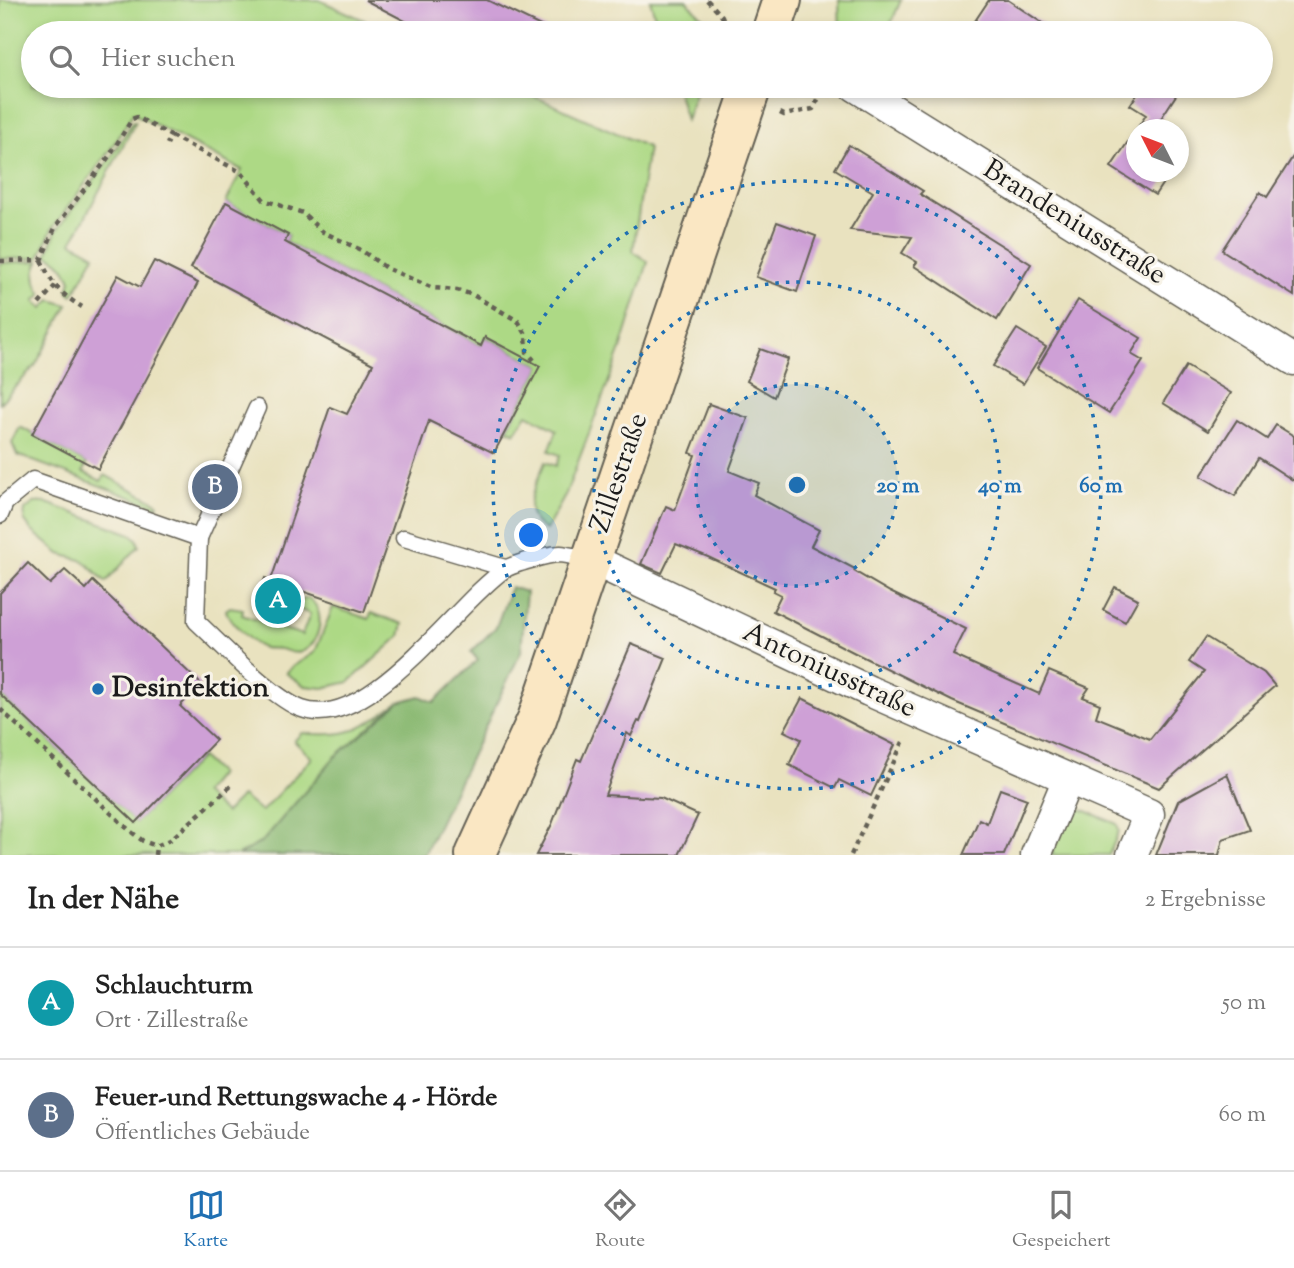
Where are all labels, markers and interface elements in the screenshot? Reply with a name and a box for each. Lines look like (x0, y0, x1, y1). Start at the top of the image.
search box (21, 21, 1273, 98)
icon: search (45, 41, 83, 79)
text: Hier suchen (101, 41, 236, 78)
north arrow (1126, 119, 1189, 182)
street label: Brandeniusstraße (975, 151, 1173, 295)
street label: Zillestraße (581, 408, 659, 538)
pin: B (192, 461, 238, 513)
text: 20 m (877, 472, 920, 502)
text: 40 m (977, 472, 1022, 502)
text: 60 m (1079, 472, 1123, 502)
centre of rings (785, 473, 809, 497)
your location (514, 518, 548, 552)
pin: A (255, 575, 301, 627)
street label: Antoniusstraße (736, 613, 922, 729)
place label: Desinfektion (112, 669, 269, 709)
marker: Desinfektion (90, 681, 106, 697)
text: In der Nähe (28, 879, 179, 922)
text: 2 Ergebnisse (1145, 884, 1266, 917)
text: Schlauchturm (95, 968, 253, 1005)
text: A (42, 987, 60, 1020)
text: 50 m (1222, 987, 1266, 1020)
text: Ort · Zillestraße (95, 1005, 248, 1038)
text: Feuer-und Rettungswache 4 - Hörde (95, 1080, 497, 1117)
text: B (44, 1099, 58, 1132)
text: 60 m (1218, 1099, 1266, 1132)
text: Öffentliches Gebäude (95, 1117, 310, 1150)
tab: Karte (183, 1186, 228, 1255)
tab: Route (595, 1186, 645, 1255)
tab: Gespeichert (1012, 1186, 1110, 1255)

